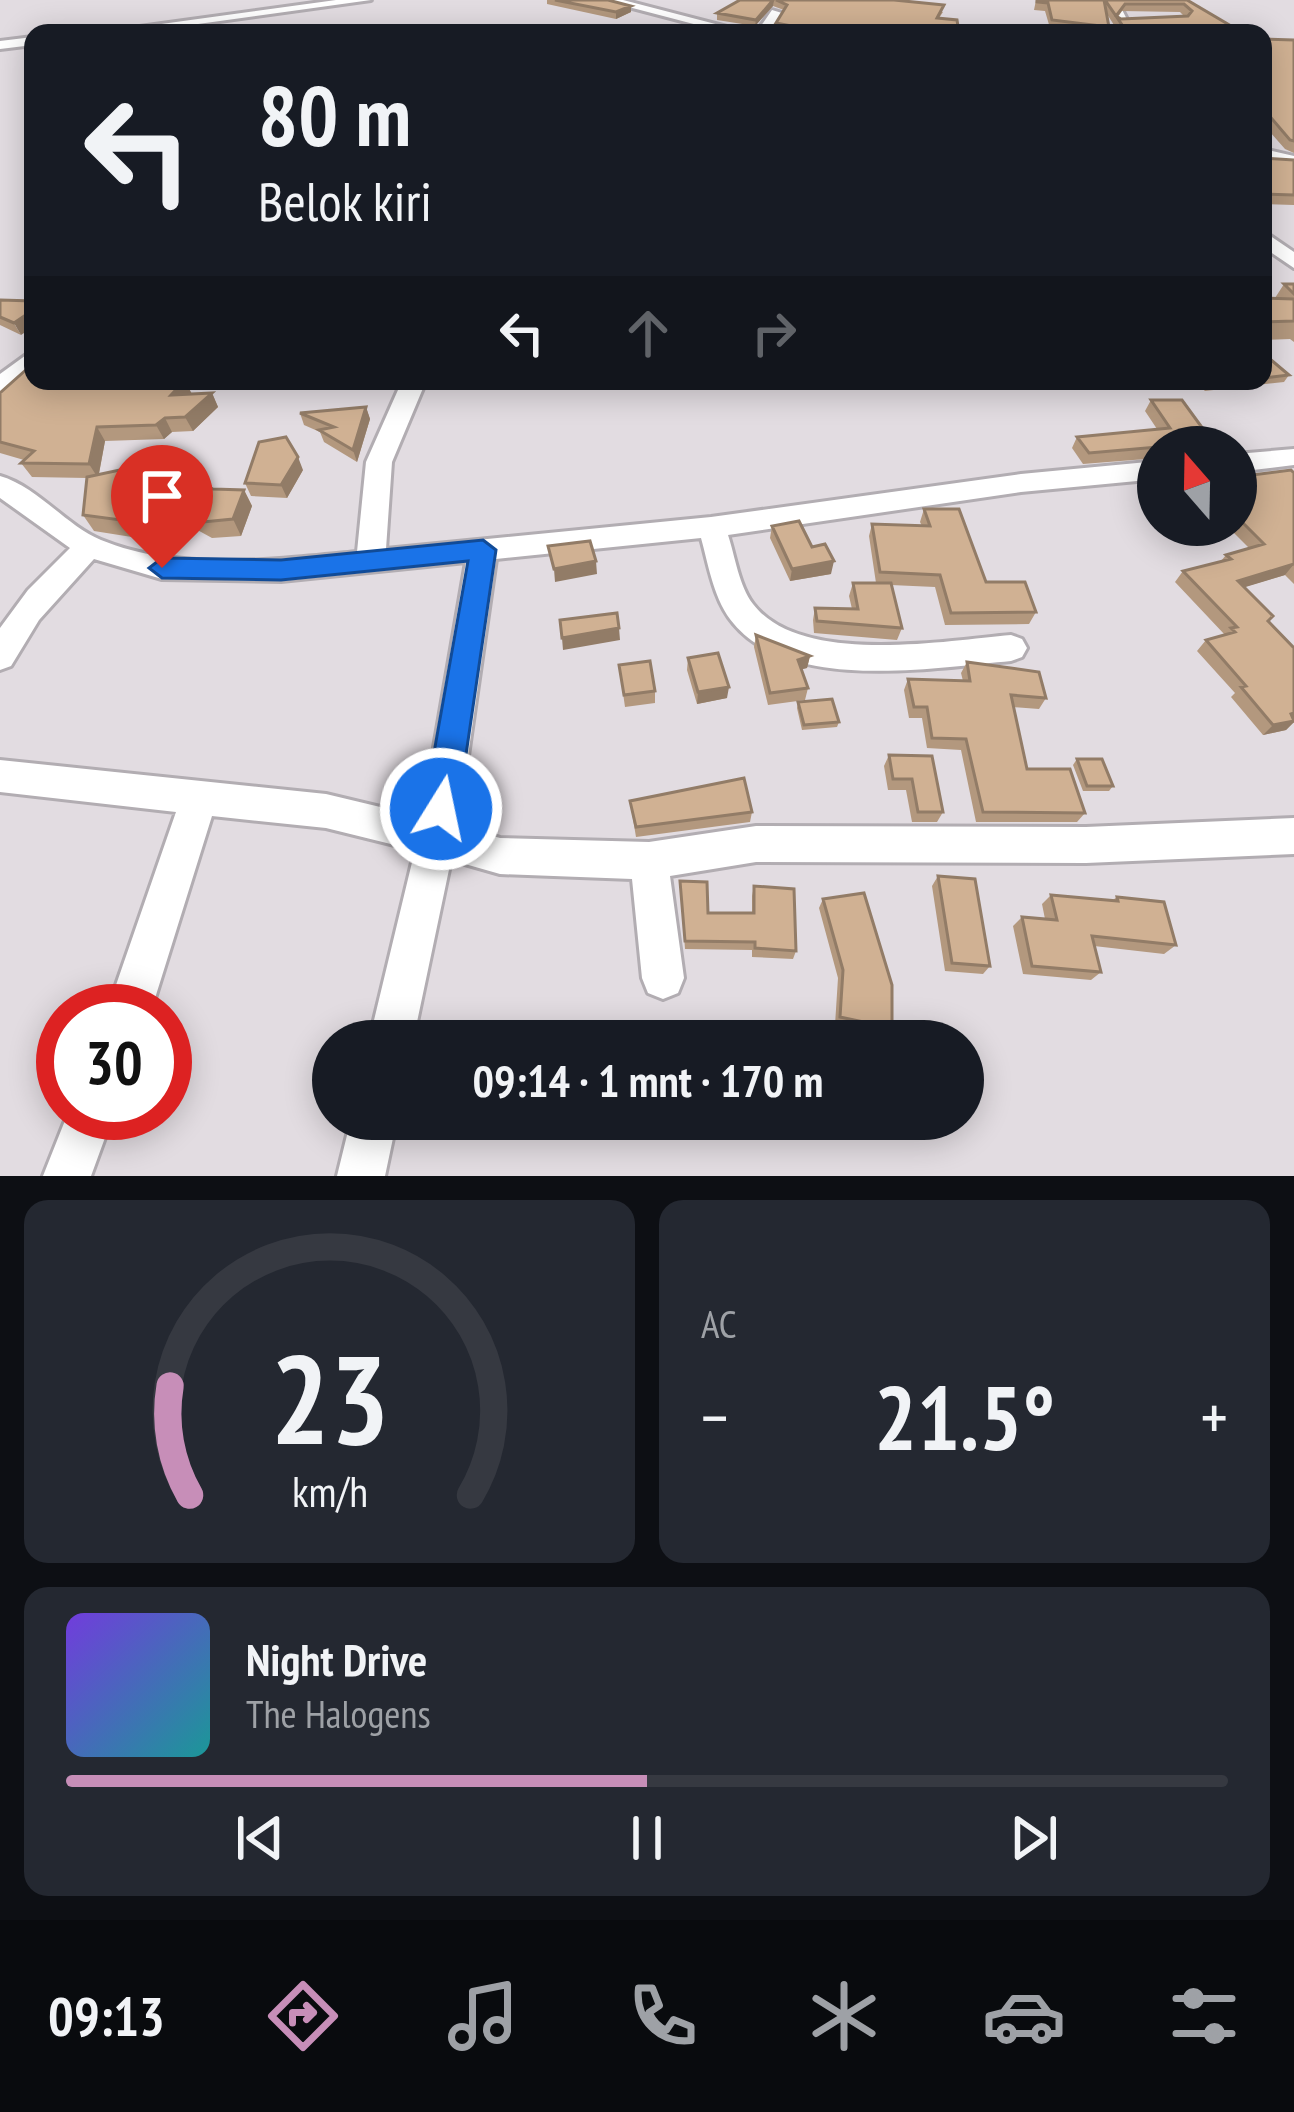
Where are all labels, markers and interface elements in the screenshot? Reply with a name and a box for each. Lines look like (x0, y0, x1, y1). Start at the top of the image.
text: 80 m (258, 60, 411, 169)
icon: left (60, 72, 216, 228)
text: Belok kiri (258, 166, 432, 236)
icon: left (489, 300, 555, 366)
icon: ahead (615, 300, 681, 366)
icon: right (741, 300, 807, 366)
north arrow (1137, 426, 1257, 546)
map controls (1137, 426, 1257, 546)
pin (111, 445, 213, 568)
icon: arrive (129, 463, 195, 529)
position arrow (378, 746, 504, 872)
speed limit sign: 30 (36, 984, 192, 1140)
text: 09:14 · 1 mnt · 170 m (473, 1051, 823, 1109)
text: AC (701, 1298, 737, 1349)
text: 23 (270, 1317, 389, 1478)
text: 21.5° (874, 1358, 1055, 1475)
text: − (701, 1374, 728, 1459)
text: + (1201, 1374, 1228, 1459)
text: km/h (291, 1462, 368, 1518)
text: Night Drive (246, 1630, 427, 1688)
text: The Halogens (246, 1688, 431, 1739)
icon: previous (227, 1805, 293, 1871)
icon: pause (614, 1805, 680, 1871)
icon: next (1001, 1805, 1067, 1871)
icon: directions (261, 1974, 345, 2058)
icon: music (441, 1974, 525, 2058)
icon: phone (621, 1974, 705, 2058)
icon: climate (802, 1974, 886, 2058)
icon: car (982, 1974, 1066, 2058)
icon: filters (1162, 1974, 1246, 2058)
text: 09:13 (48, 1981, 165, 2051)

